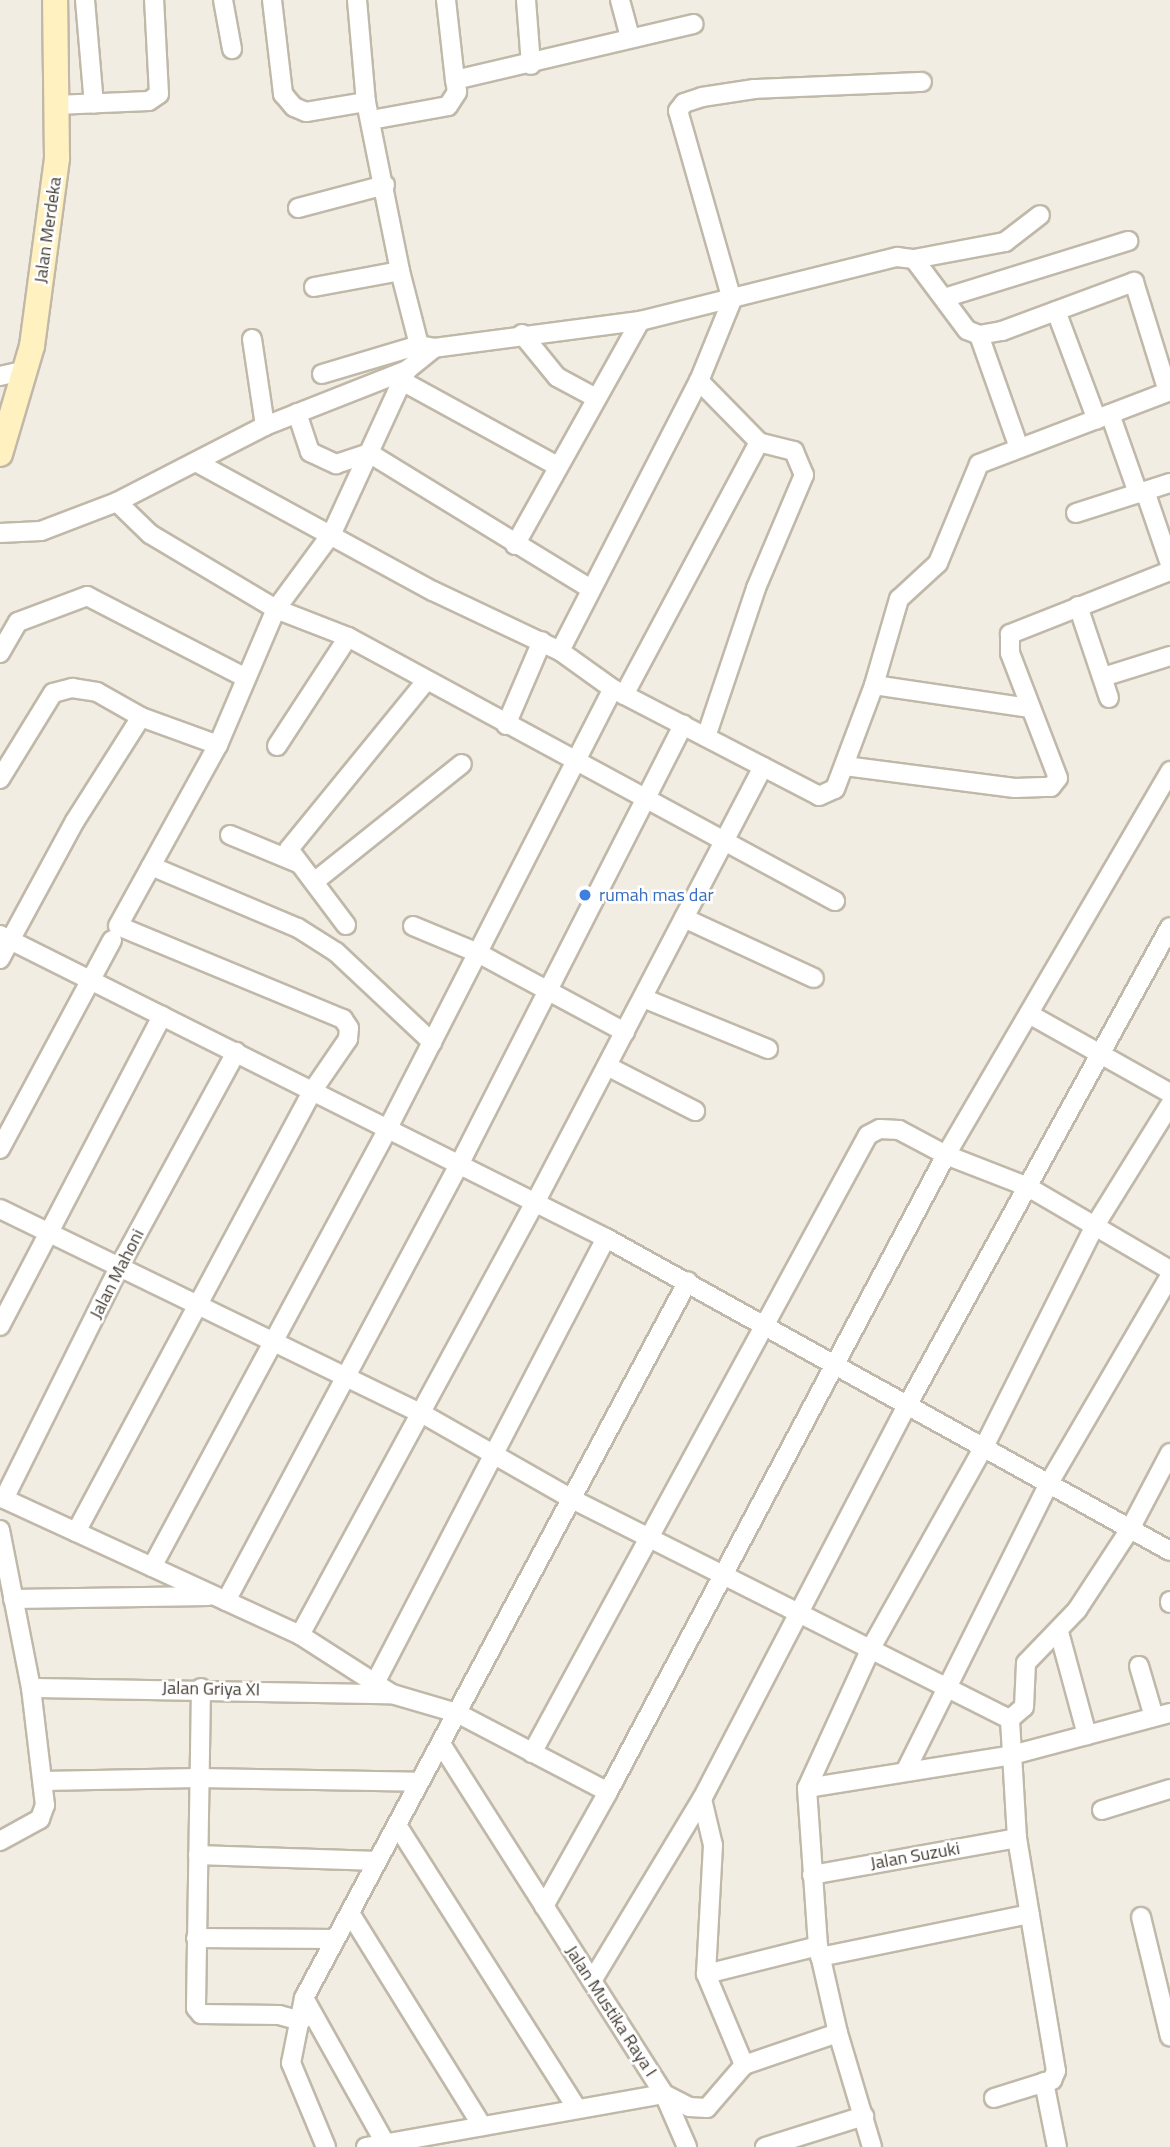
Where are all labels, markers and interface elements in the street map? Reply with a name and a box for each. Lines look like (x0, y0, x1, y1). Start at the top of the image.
street label: Jalan Merdeka (30, 175, 66, 285)
place label: rumah mas dar (599, 884, 714, 906)
marker: rumah mas dar (577, 887, 593, 903)
street label: Jalan Mahoni (85, 1225, 149, 1323)
street label: Jalan Griya XI (162, 1677, 260, 1701)
street label: Jalan Suzuki (868, 1837, 962, 1875)
street label: Jalan Mustika Raya I (561, 1941, 661, 2081)

